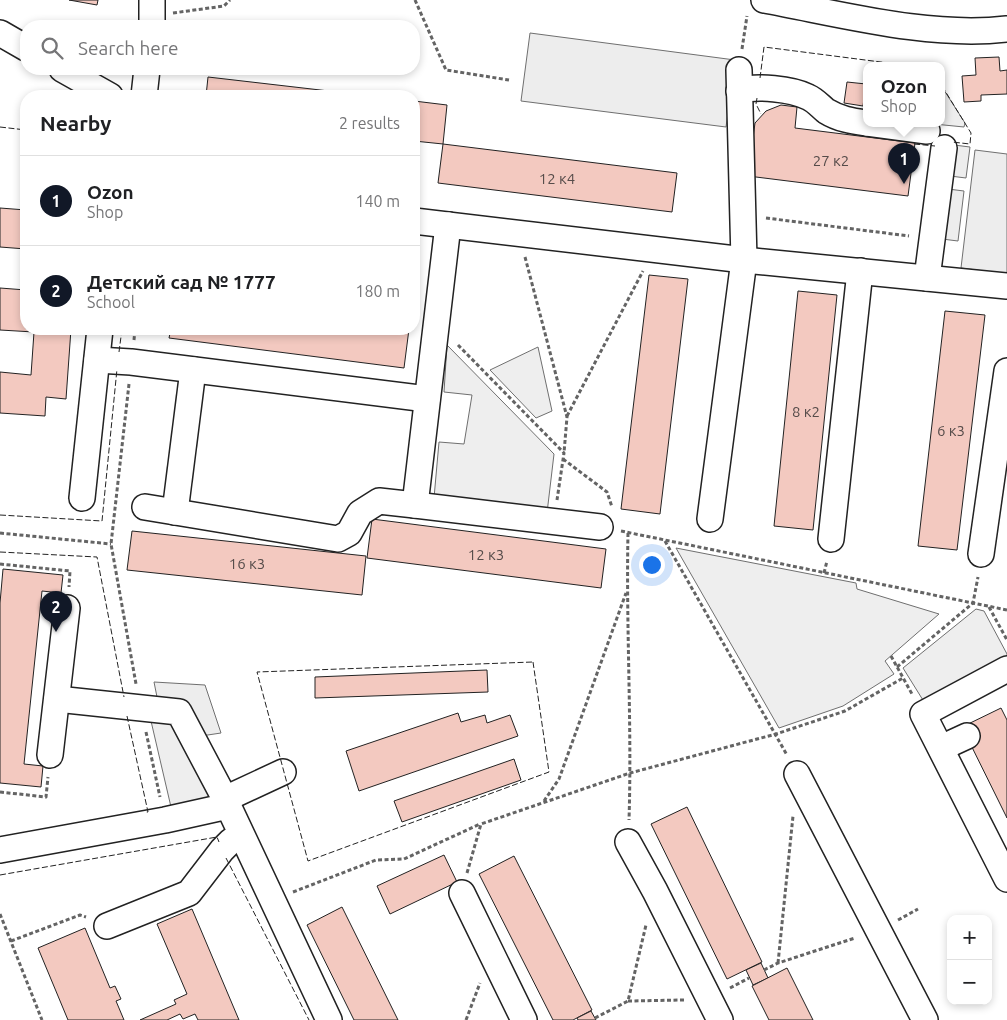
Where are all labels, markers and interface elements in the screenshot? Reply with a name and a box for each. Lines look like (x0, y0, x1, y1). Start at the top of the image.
search box (20, 20, 420, 75)
icon: search (38, 34, 66, 62)
text: Search here (78, 37, 178, 59)
popup (863, 62, 945, 127)
text: Ozon (881, 75, 927, 97)
text: Shop (881, 97, 917, 115)
text: Nearby (40, 111, 111, 135)
text: 2 results (339, 114, 400, 132)
pin: 1 (888, 143, 920, 184)
house number: 27 к2 (813, 152, 849, 169)
house number: 12 к4 (539, 170, 575, 187)
text: Ozon (87, 181, 134, 203)
text: 1 (51, 192, 61, 210)
text: 140 m (355, 192, 400, 210)
text: Shop (87, 203, 123, 221)
text: Детский сад № 1777 (87, 271, 276, 293)
text: 2 (51, 282, 61, 300)
text: 180 m (355, 282, 400, 300)
text: School (87, 293, 135, 311)
house number: 8 к2 (792, 403, 820, 420)
house number: 6 к3 (937, 422, 965, 439)
house number: 12 к3 (468, 546, 504, 563)
your location (639, 552, 665, 578)
house number: 16 к3 (229, 555, 265, 572)
pin: 2 (40, 591, 72, 632)
map controls (947, 915, 992, 1005)
button: + (947, 915, 992, 960)
button: − (947, 960, 992, 1005)

